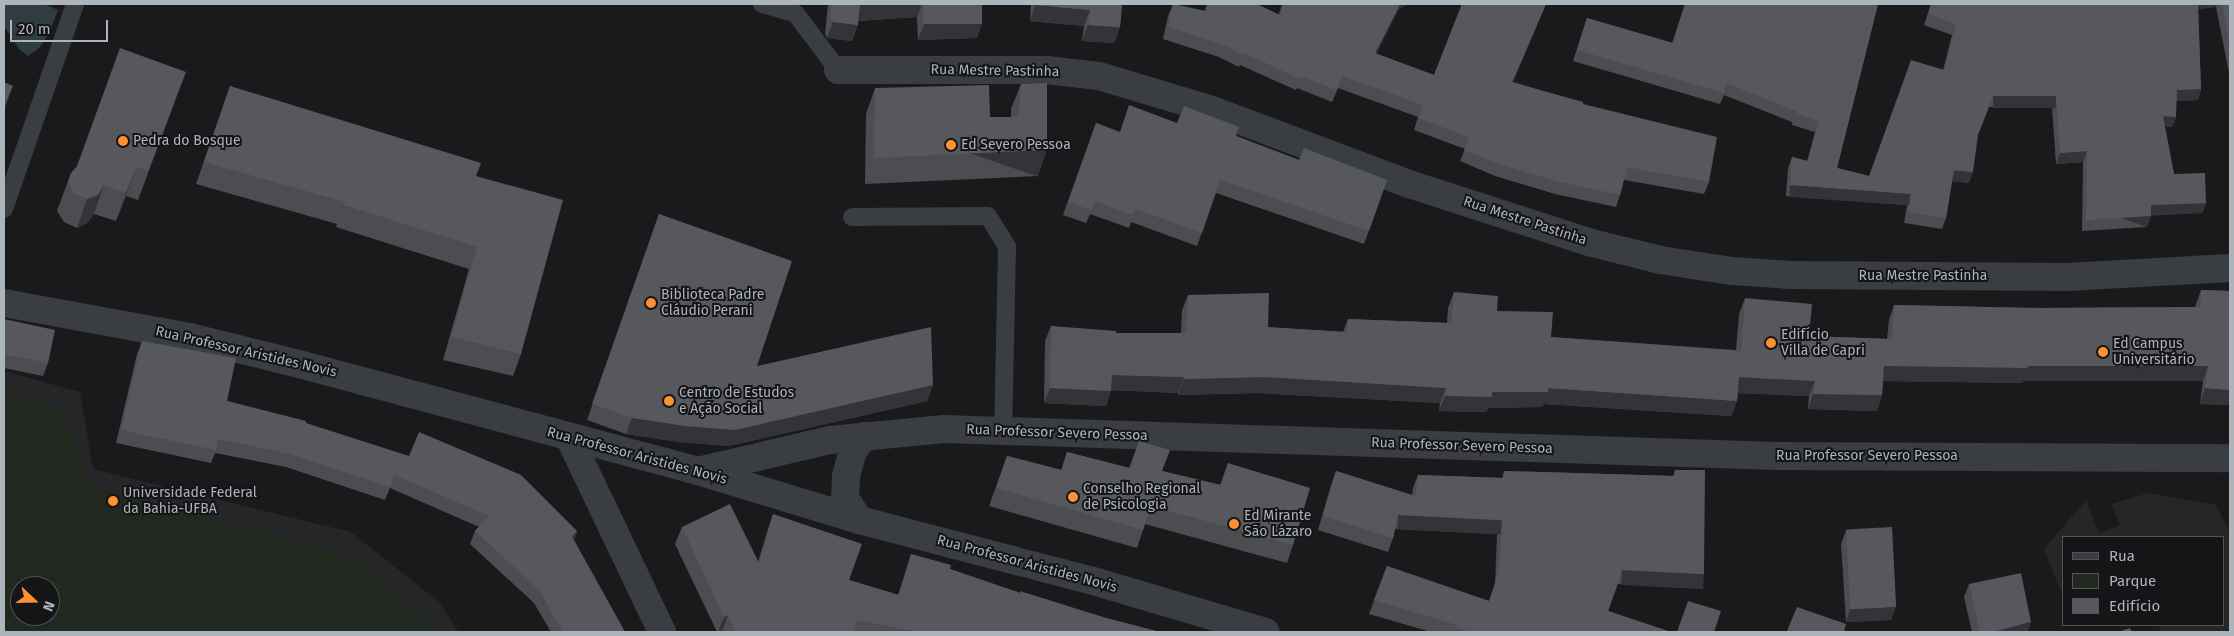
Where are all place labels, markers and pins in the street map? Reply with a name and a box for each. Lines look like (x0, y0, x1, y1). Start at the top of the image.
place label: Pedra do Bosque (133, 133, 241, 149)
marker: Pedra do Bosque (117, 135, 129, 147)
place label: Ed Severo Pessoa (961, 137, 1071, 153)
marker: Ed Severo Pessoa (945, 139, 957, 151)
place label: Biblioteca Padre Cláudio Perani (661, 287, 764, 320)
marker: Biblioteca Padre Cláudio Perani (645, 297, 657, 309)
place label: Edifício Villa de Capri (1781, 327, 1865, 360)
place label: Ed Campus Universitário (2113, 336, 2195, 368)
marker: Edifício Villa de Capri (1765, 337, 1777, 349)
marker: Ed Campus Universitário (2097, 346, 2109, 358)
place label: Centro de Estudos e Ação Social (679, 385, 794, 418)
marker: Centro de Estudos e Ação Social (663, 395, 675, 407)
place label: Conselho Regional de Psicologia (1083, 481, 1200, 514)
place label: Universidade Federal da Bahia-UFBA (123, 485, 257, 518)
marker: Conselho Regional de Psicologia (1067, 491, 1079, 503)
marker: Universidade Federal da Bahia-UFBA (107, 495, 119, 507)
place label: Ed Mirante São Lázaro (1244, 508, 1312, 540)
marker: Ed Mirante São Lázaro (1228, 518, 1240, 530)

